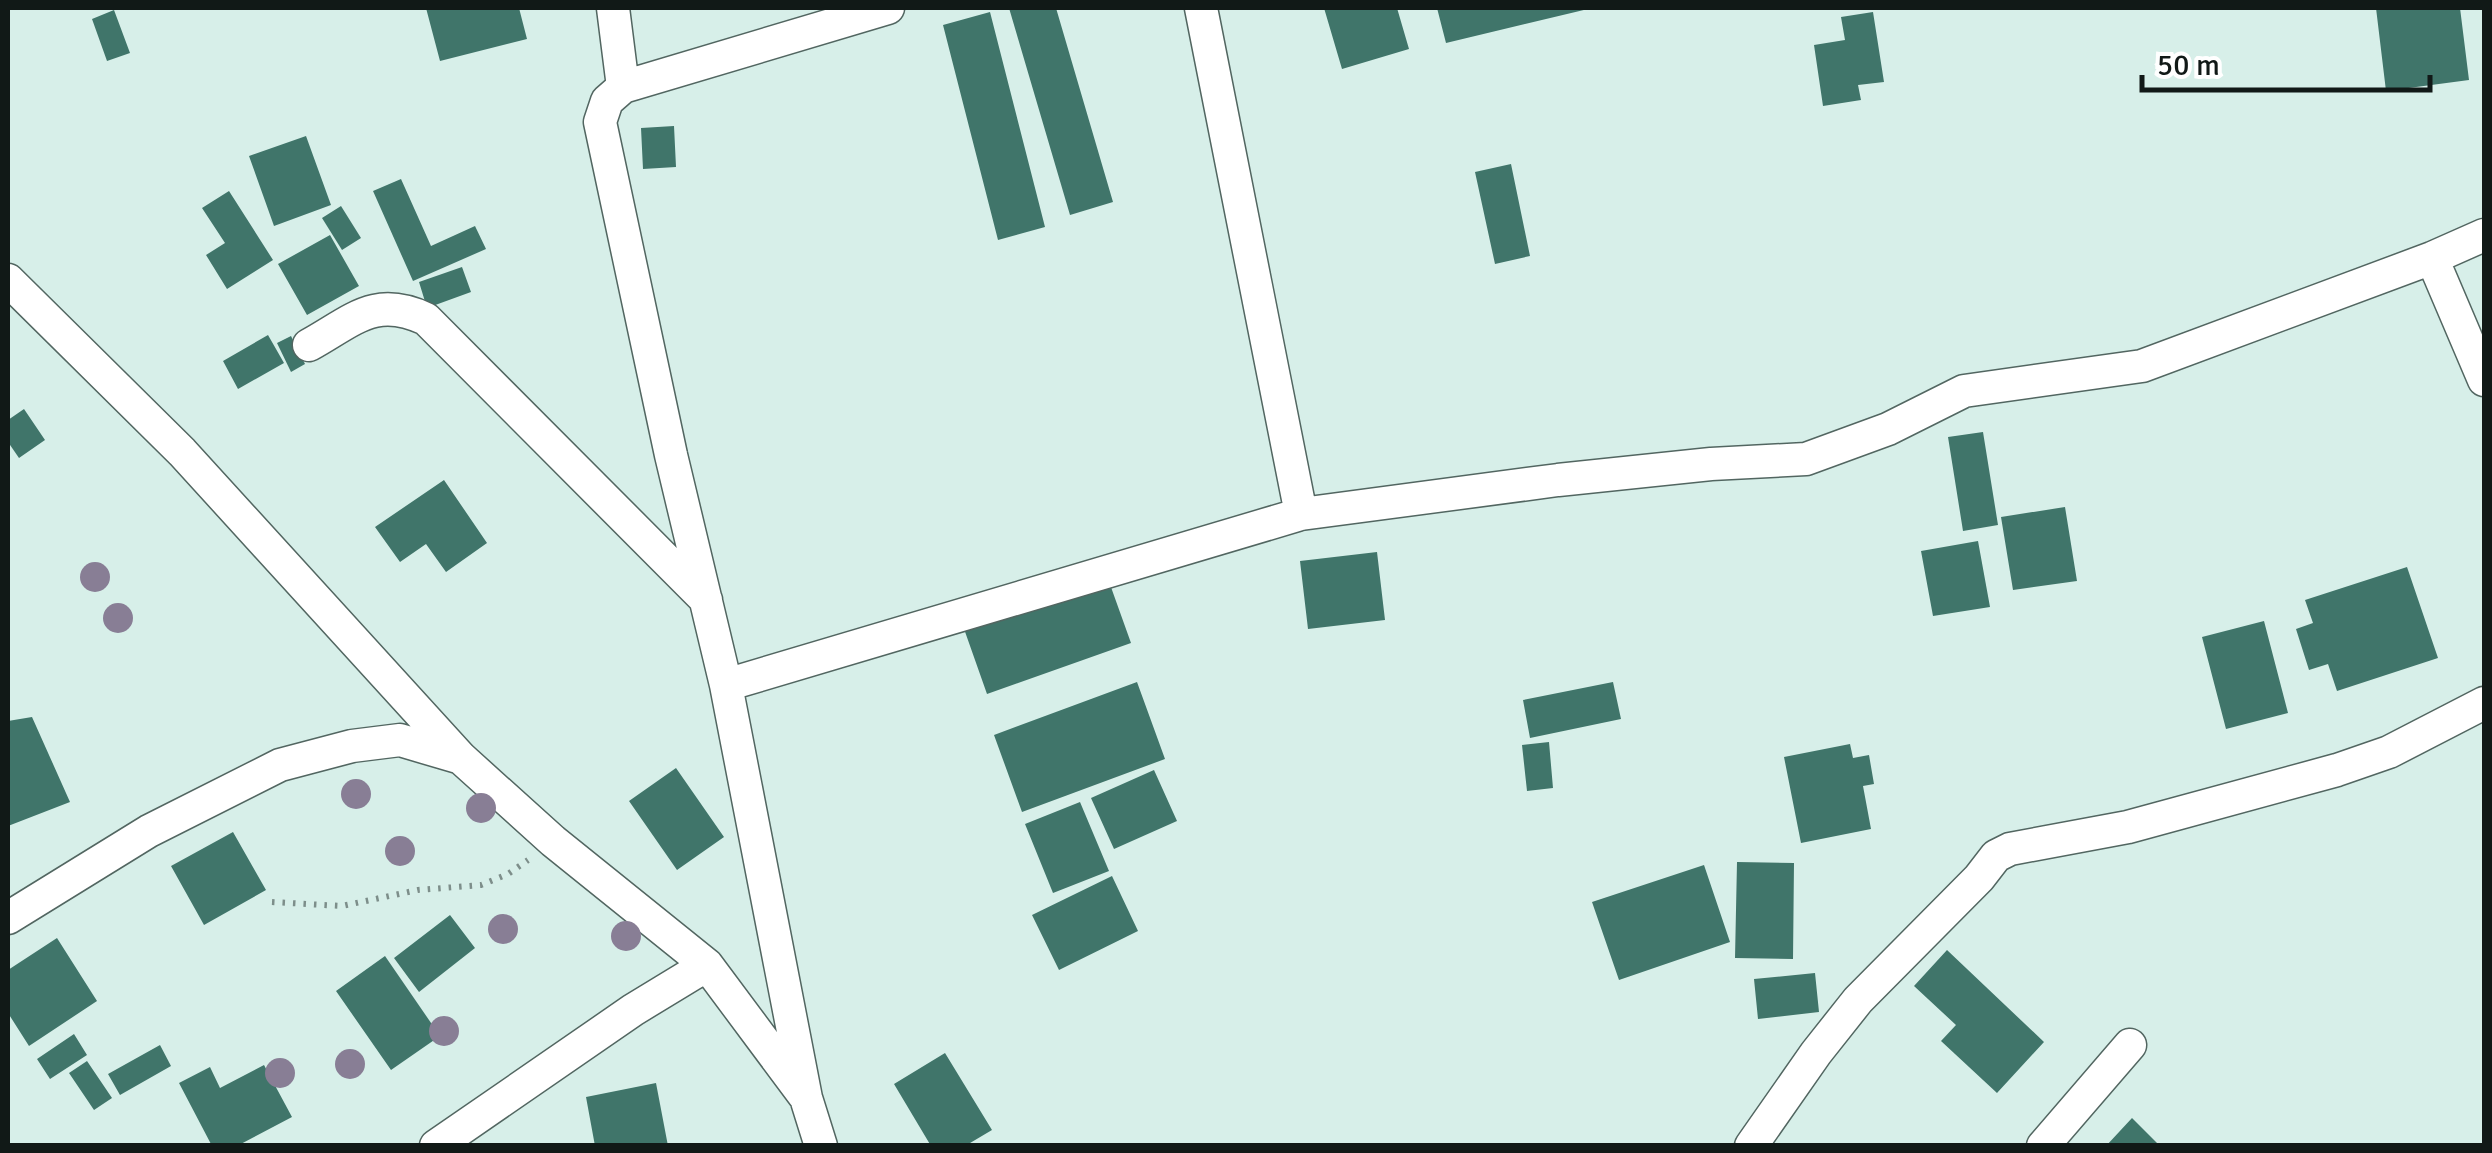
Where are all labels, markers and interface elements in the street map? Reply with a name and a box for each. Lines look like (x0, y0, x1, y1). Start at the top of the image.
scale bar (2142, 30, 2430, 92)
text: 50 m (2157, 47, 2220, 84)

